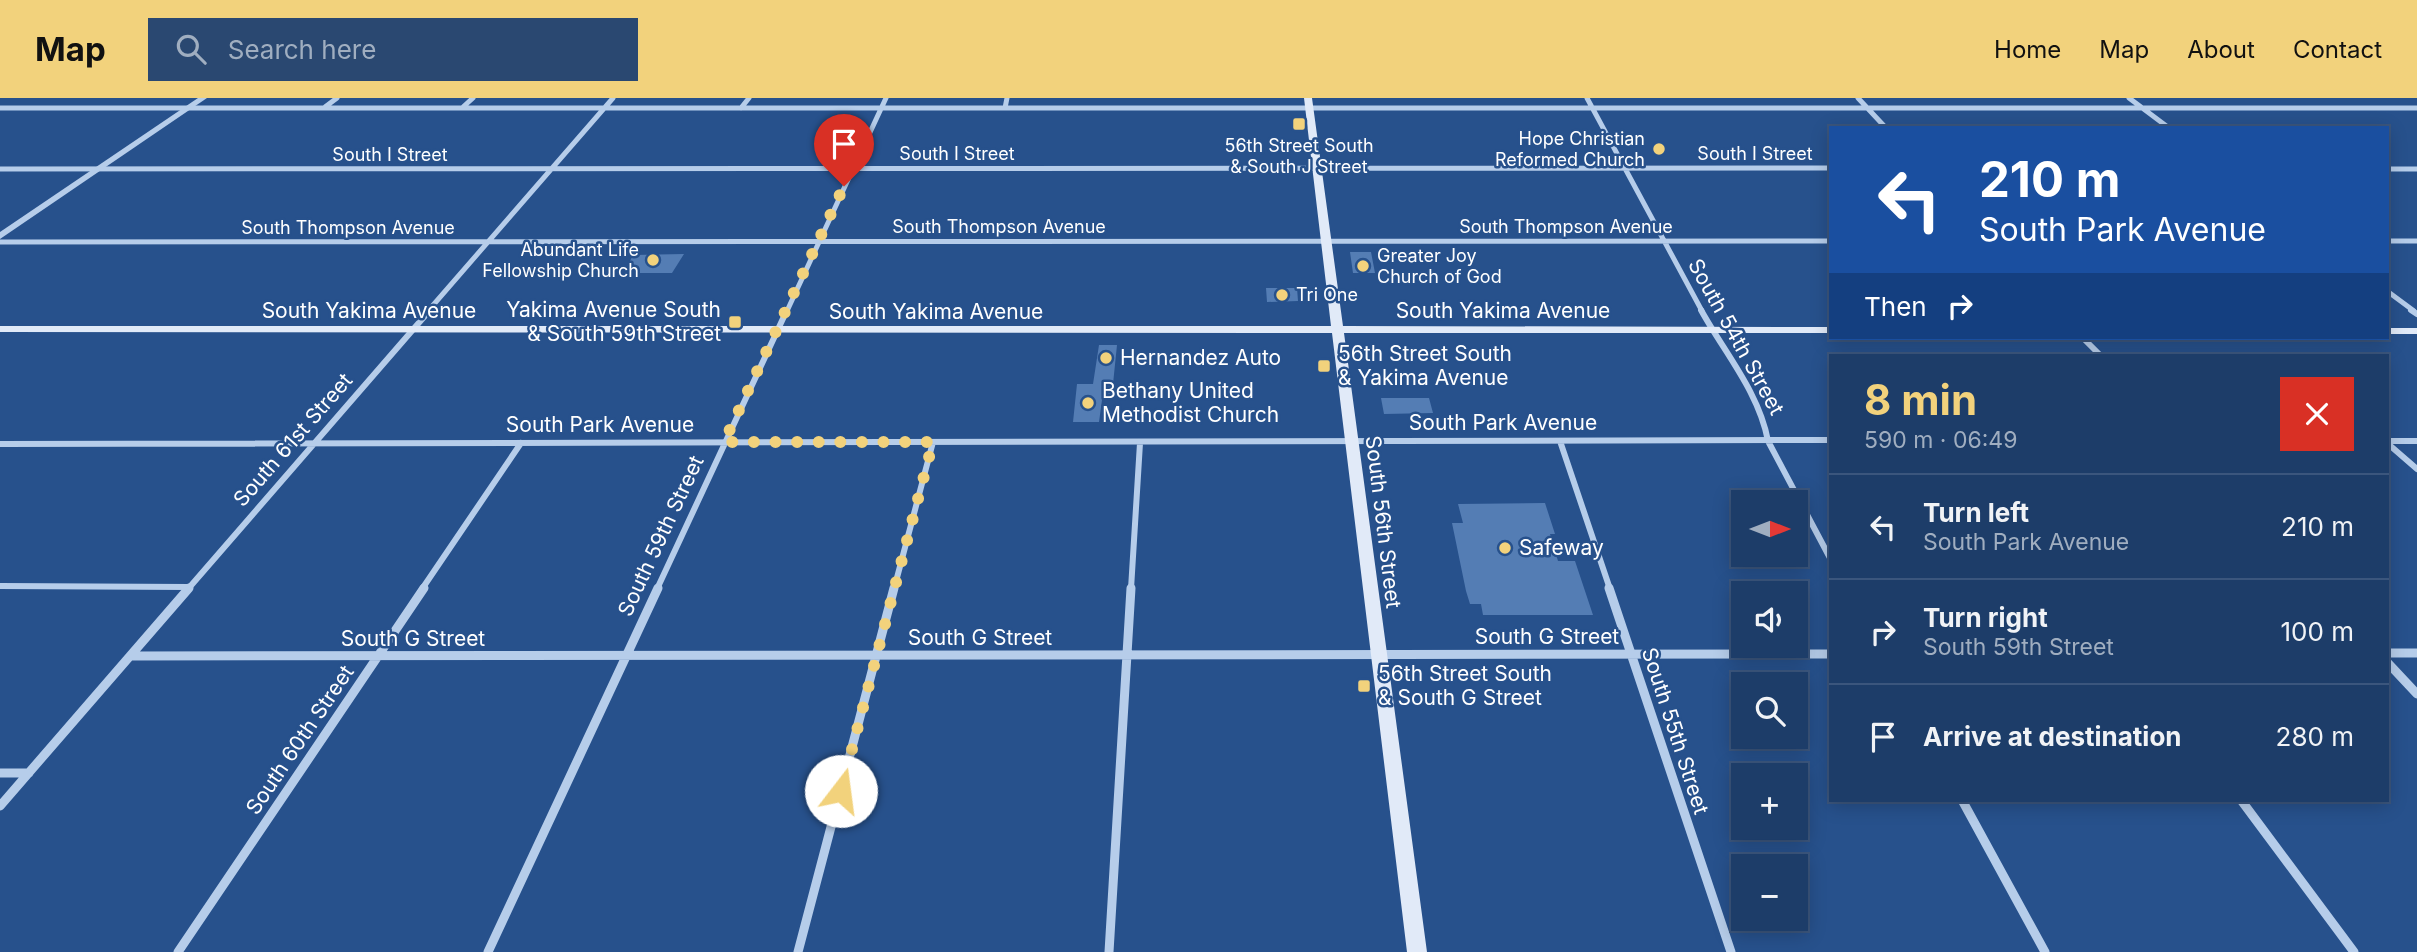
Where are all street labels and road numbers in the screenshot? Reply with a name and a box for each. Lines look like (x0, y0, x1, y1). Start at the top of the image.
street label: South I Street (899, 143, 1015, 164)
street label: South I Street (1697, 143, 1813, 164)
street label: South I Street (332, 144, 448, 165)
street label: South Thompson Avenue (892, 216, 1106, 237)
street label: South Thompson Avenue (1459, 216, 1673, 237)
street label: South Thompson Avenue (241, 217, 455, 238)
street label: South 54th Street (1683, 254, 1790, 419)
street label: South Yakima Avenue (262, 298, 476, 323)
street label: South Yakima Avenue (1396, 298, 1610, 323)
street label: South Yakima Avenue (829, 299, 1043, 324)
street label: South 61st Street (228, 368, 357, 511)
street label: South Park Avenue (1409, 410, 1597, 435)
street label: South Park Avenue (506, 412, 694, 437)
street label: South 56th Street (1360, 434, 1407, 610)
street label: South 59th Street (612, 451, 709, 620)
street label: South G Street (1475, 624, 1619, 649)
street label: South G Street (908, 625, 1052, 650)
street label: South G Street (341, 626, 485, 651)
street label: South 55th Street (1637, 644, 1714, 817)
street label: South 60th Street (240, 660, 359, 819)

